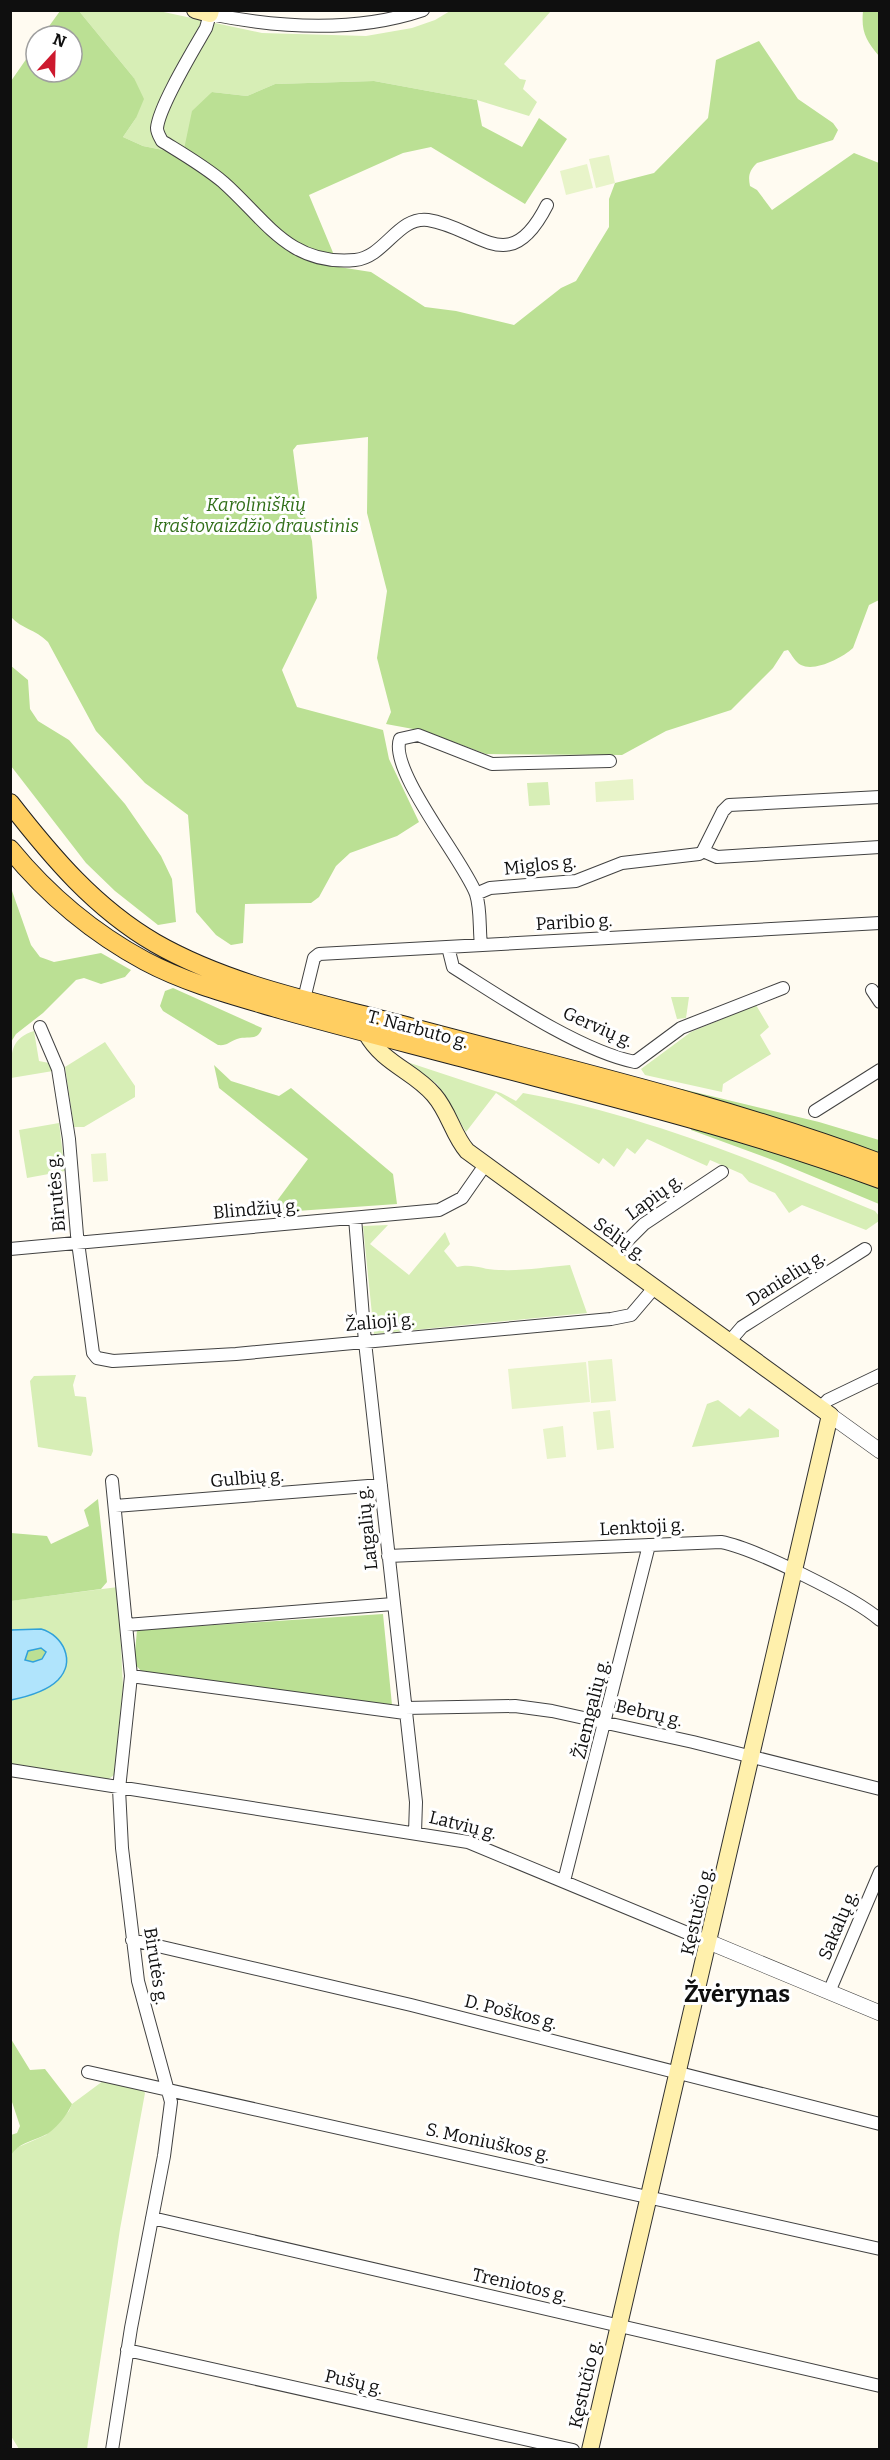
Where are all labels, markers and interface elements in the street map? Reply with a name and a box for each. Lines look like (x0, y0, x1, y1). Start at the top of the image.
north arrow (24, 24, 84, 84)
text: N (50, 29, 69, 52)
park label: Karoliniškių kraštovaizdžio draustinis (153, 494, 359, 537)
street label: Miglos g. (503, 850, 577, 880)
street label: Paribio g. (535, 909, 613, 935)
street label: Gervių g. (559, 1002, 637, 1052)
street label: T. Narbuto g. (365, 1005, 471, 1053)
street label: Birutės g. (42, 1153, 70, 1233)
street label: Lapių g. (622, 1169, 686, 1225)
street label: Blindžių g. (212, 1194, 300, 1224)
street label: Sėlių g. (589, 1213, 651, 1265)
street label: Danielių g. (743, 1245, 829, 1311)
street label: Žalioji g. (344, 1308, 416, 1336)
street label: Gulbių g. (209, 1464, 285, 1492)
street label: Latgalių g. (352, 1485, 382, 1571)
street label: Lenktoji g. (599, 1514, 685, 1540)
street label: Žiemgalių g. (568, 1657, 614, 1761)
street label: Bebrų g. (613, 1695, 685, 1731)
street label: Latvių g. (427, 1806, 499, 1844)
street label: Kęstučio g. (676, 1865, 718, 1957)
street label: Sakalų g. (813, 1887, 863, 1963)
street label: Birutės g. (139, 1926, 173, 2006)
district label: Žvėrynas (684, 1979, 790, 2008)
street label: D. Poškos g. (462, 1990, 560, 2034)
street label: S. Moniuškos g. (424, 2118, 552, 2166)
street label: Treniotos g. (470, 2263, 570, 2307)
street label: Kęstučio g. (564, 2338, 606, 2430)
street label: Pušų g. (323, 2365, 385, 2399)

